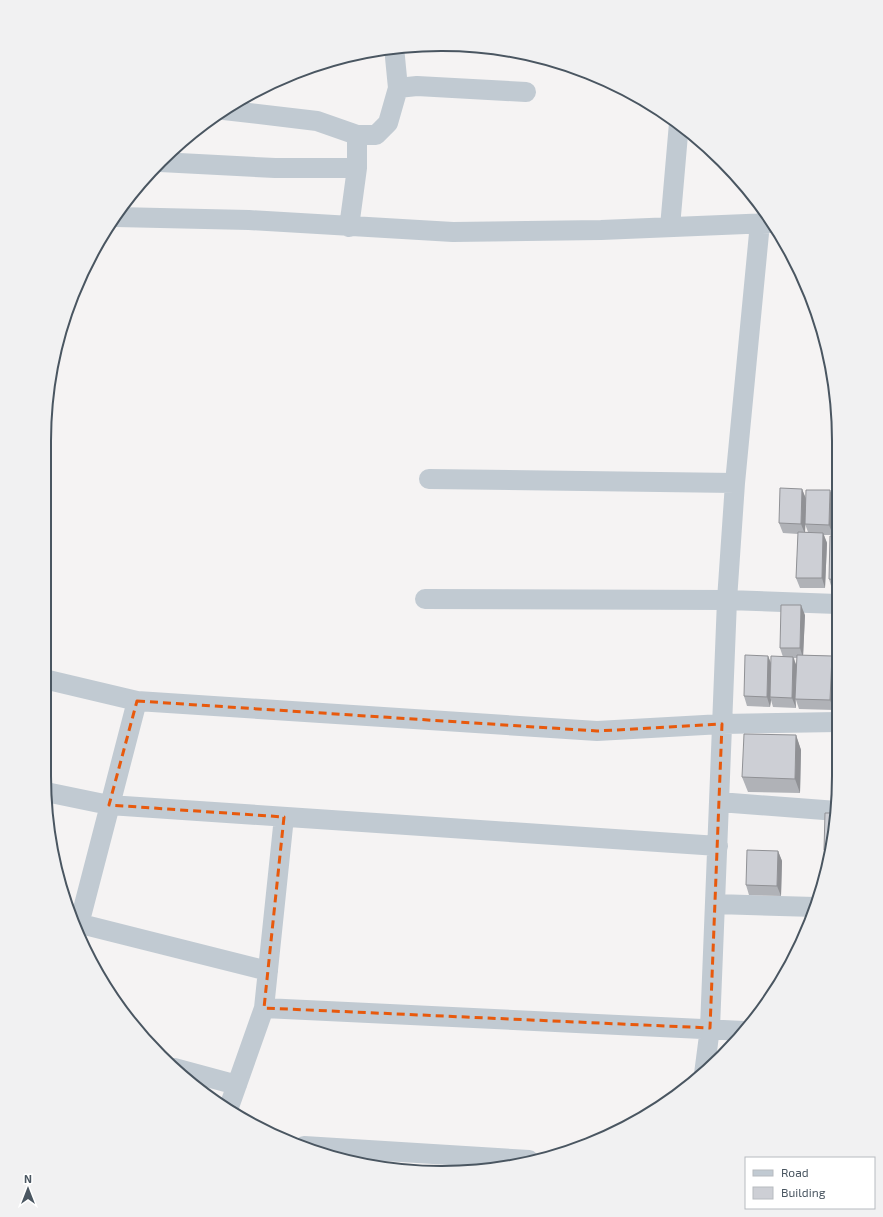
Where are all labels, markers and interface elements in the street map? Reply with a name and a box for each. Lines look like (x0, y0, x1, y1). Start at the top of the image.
legend (745, 1157, 875, 1209)
text: Road (781, 1165, 809, 1179)
north arrow (8, 1169, 48, 1209)
text: N (24, 1172, 32, 1185)
text: Building (781, 1185, 826, 1199)

